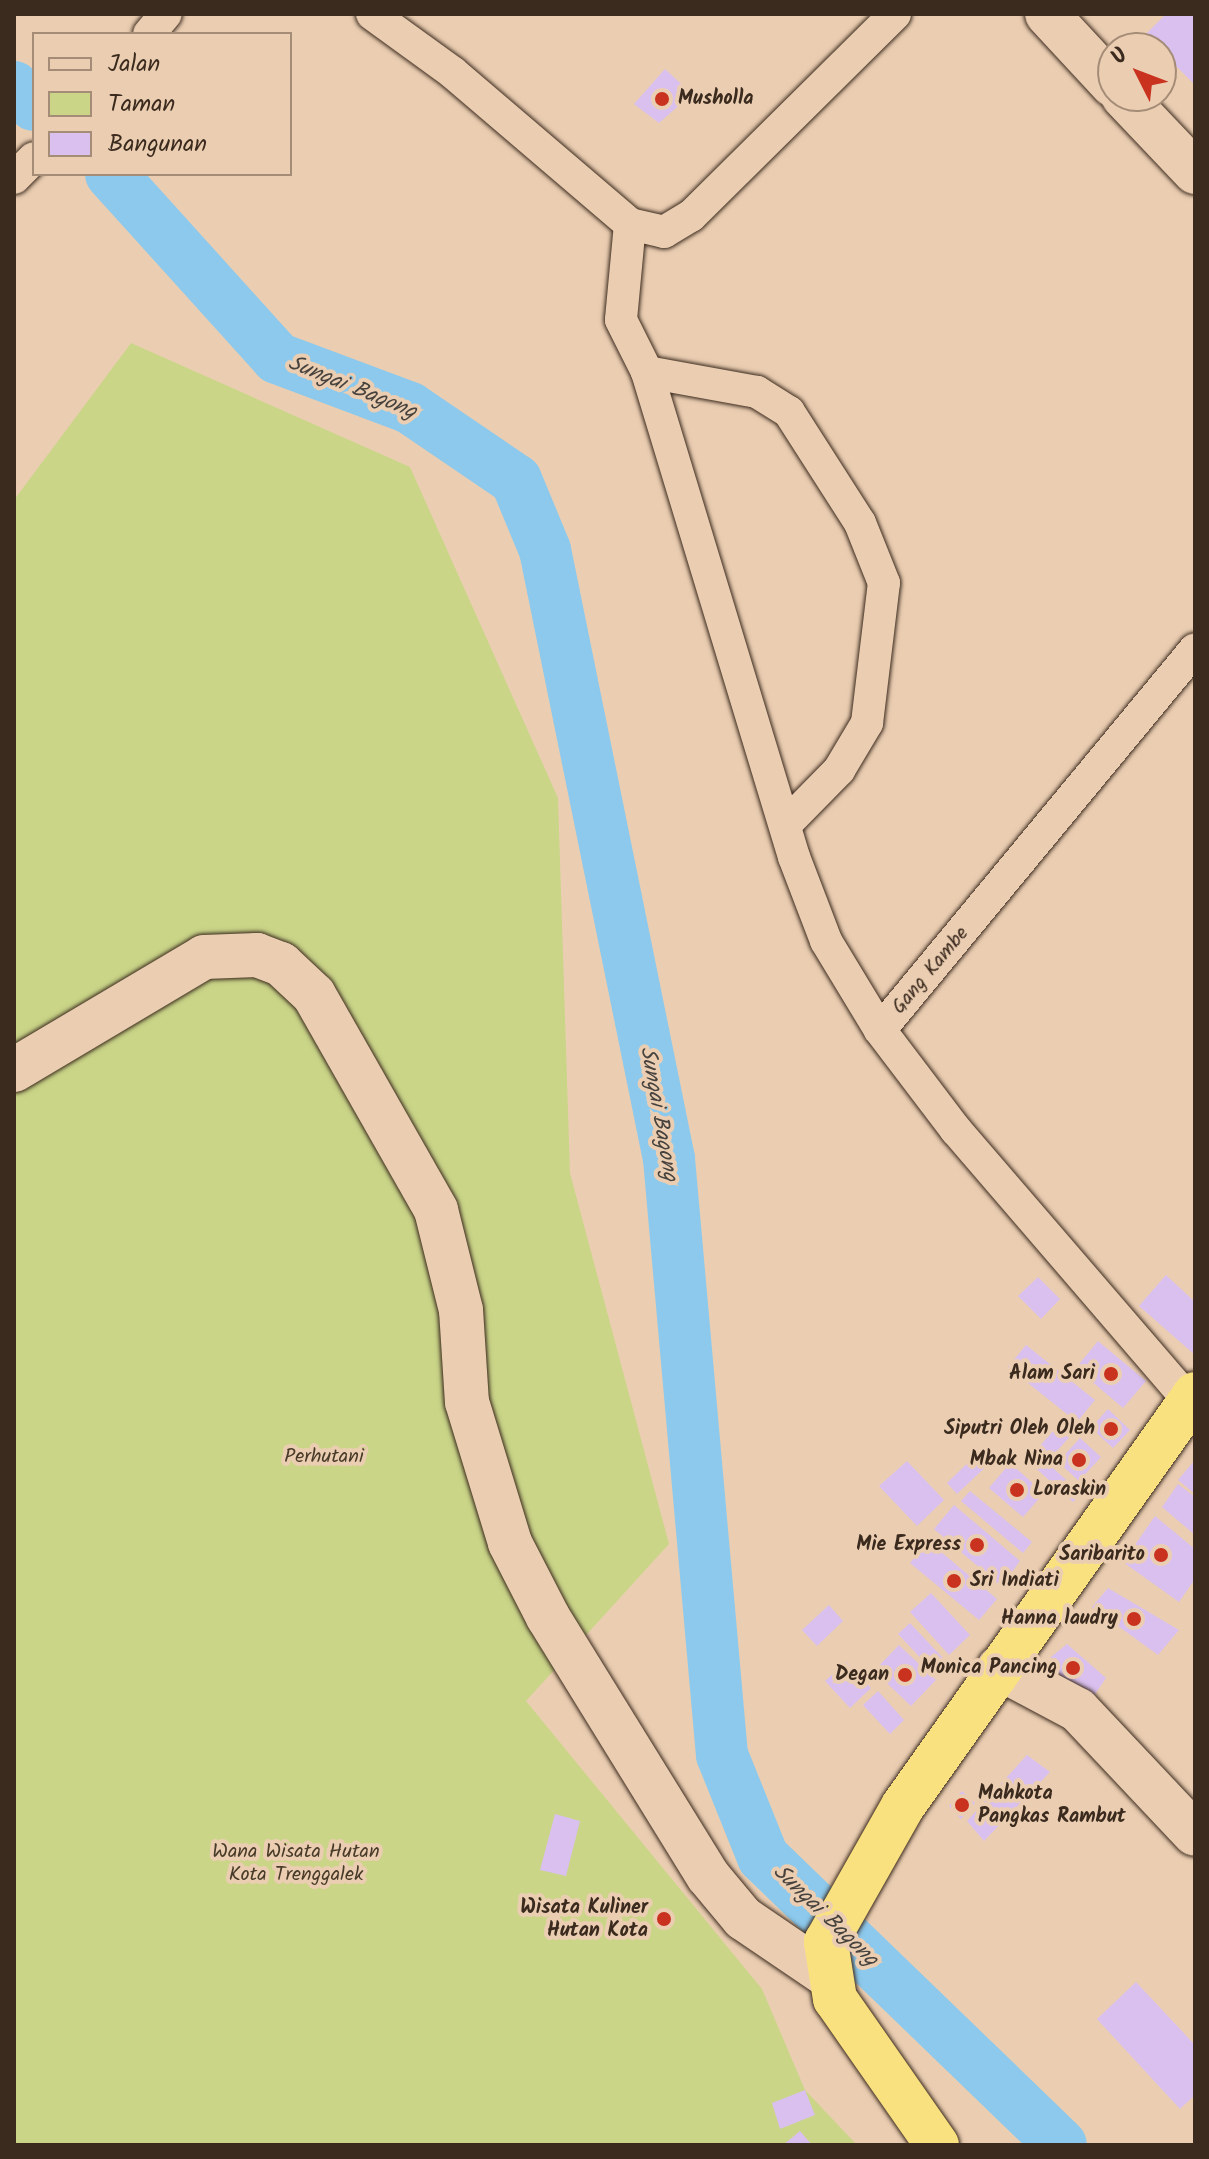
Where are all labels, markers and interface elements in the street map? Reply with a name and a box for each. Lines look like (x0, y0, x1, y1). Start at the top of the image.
legend (32, 32, 292, 176)
north arrow (1097, 32, 1177, 112)
text: U (1103, 40, 1138, 74)
text: Jalan (108, 45, 160, 84)
text: Taman (108, 85, 175, 124)
place label: Musholla (678, 87, 753, 111)
marker: Musholla (653, 90, 671, 108)
text: Bangunan (108, 125, 207, 164)
water label: Sungai Bagong (284, 350, 420, 426)
street label: Gang Kambe (888, 923, 974, 1019)
water label: Sungai Bagong (633, 1045, 683, 1183)
place label: Alam Sari (1009, 1362, 1095, 1386)
marker: Alam Sari (1102, 1365, 1120, 1383)
place label: Siputri Oleh Oleh (944, 1417, 1095, 1441)
marker: Siputri Oleh Oleh (1102, 1420, 1120, 1438)
park label: Perhutani (284, 1445, 364, 1469)
place label: Mbak Nina (970, 1448, 1063, 1472)
marker: Mbak Nina (1070, 1451, 1088, 1469)
place label: Loraskin (1033, 1478, 1106, 1502)
marker: Loraskin (1008, 1481, 1026, 1499)
place label: Mie Express (856, 1533, 961, 1557)
marker: Mie Express (968, 1536, 986, 1554)
place label: Saribarito (1059, 1543, 1145, 1567)
marker: Saribarito (1152, 1546, 1170, 1564)
place label: Sri Indiati (970, 1569, 1059, 1593)
marker: Sri Indiati (945, 1572, 963, 1590)
place label: Hanna laudry (1001, 1607, 1118, 1631)
marker: Hanna laudry (1125, 1610, 1143, 1628)
place label: Monica Pancing (921, 1656, 1057, 1680)
marker: Monica Pancing (1064, 1659, 1082, 1677)
place label: Degan (835, 1663, 889, 1687)
marker: Degan (896, 1666, 914, 1684)
place label: Mahkota Pangkas Rambut (978, 1782, 1126, 1829)
marker: Mahkota Pangkas Rambut (953, 1796, 971, 1814)
park label: Wana Wisata Hutan Kota Trenggalek (212, 1840, 380, 1887)
water label: Sungai Bagong (767, 1859, 883, 1973)
place label: Wisata Kuliner Hutan Kota (520, 1896, 648, 1943)
marker: Wisata Kuliner Hutan Kota (655, 1910, 673, 1928)

